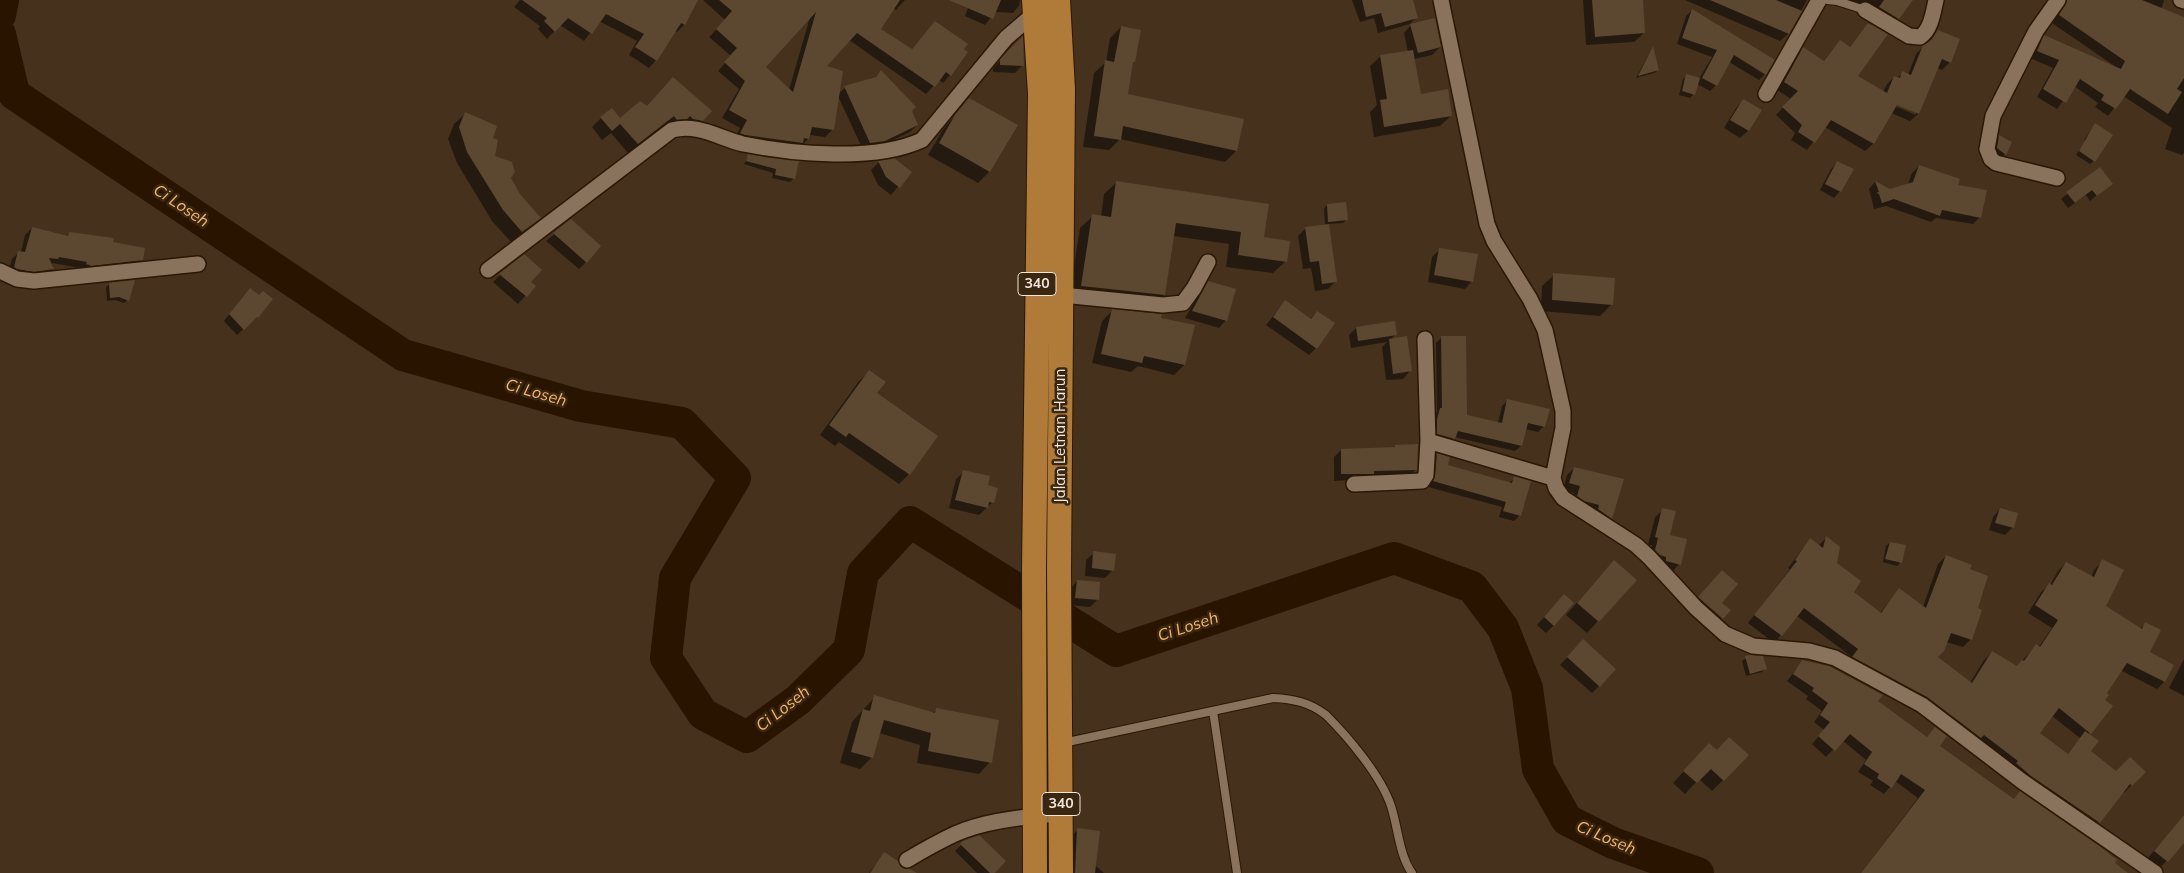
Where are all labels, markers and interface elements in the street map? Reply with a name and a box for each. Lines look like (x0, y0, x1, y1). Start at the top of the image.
water label: Ci Loseh (150, 181, 212, 231)
road number: 340 (1018, 272, 1056, 296)
street label: Jalan Letnan Harun (1051, 369, 1069, 503)
water label: Ci Loseh (503, 375, 569, 411)
water label: Ci Loseh (1155, 608, 1221, 646)
water label: Ci Loseh (752, 682, 814, 736)
road number: 340 (1042, 792, 1080, 816)
water label: Ci Loseh (1573, 817, 1639, 859)

